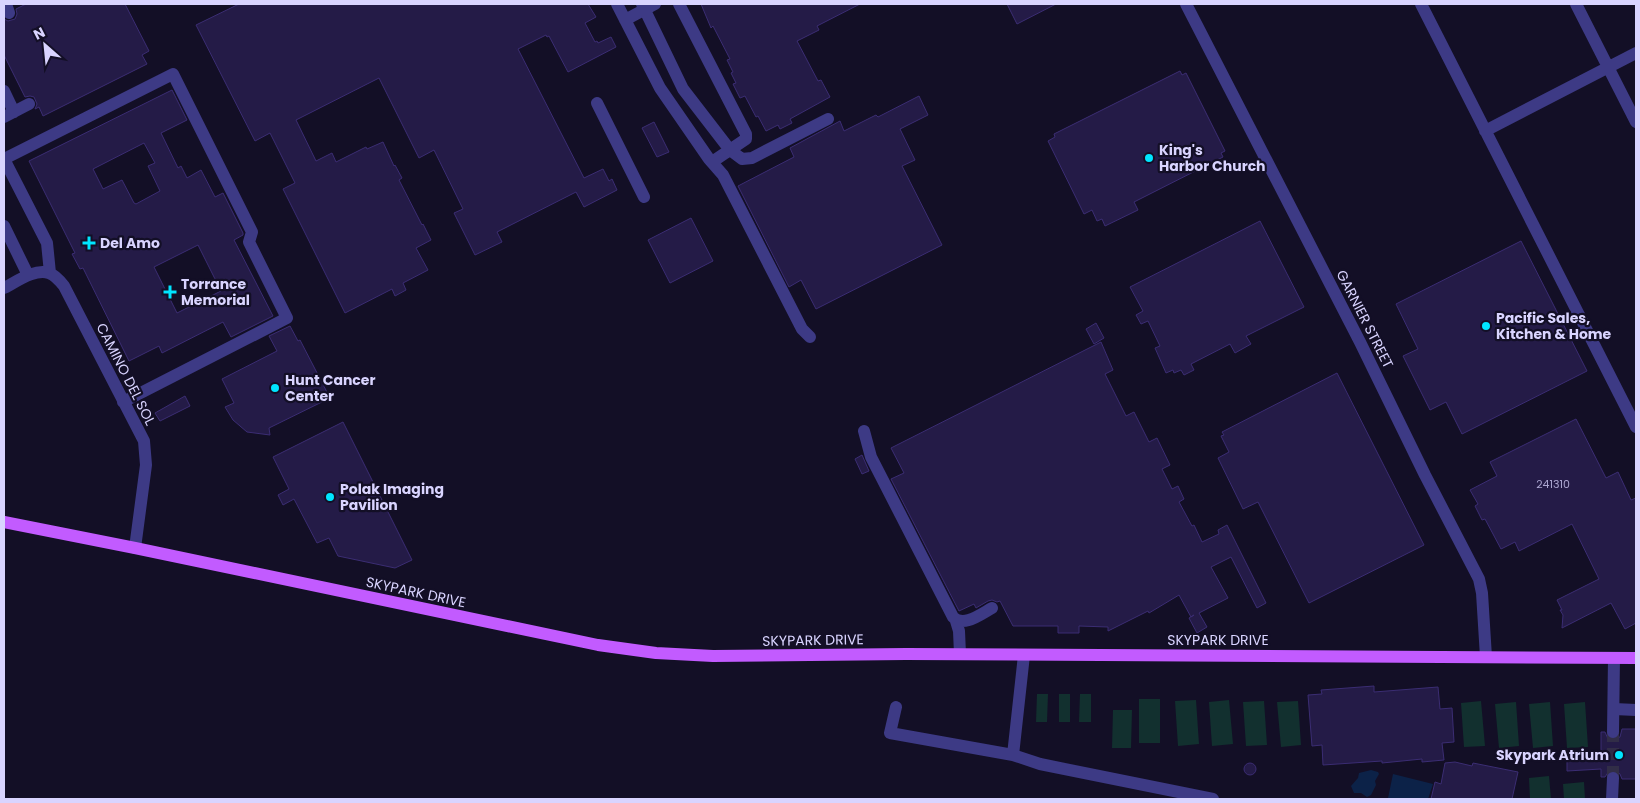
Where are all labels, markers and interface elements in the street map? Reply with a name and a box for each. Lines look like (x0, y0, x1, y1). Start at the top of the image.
north arrow (20, 20, 70, 70)
text: N (30, 22, 48, 45)
place label: King's Harbor Church (1159, 140, 1266, 176)
marker: King's Harbor Church (1143, 152, 1155, 164)
place label: Del Amo (100, 233, 160, 253)
marker: Del Amo (82, 236, 96, 250)
street label: GARNIER STREET (1332, 266, 1399, 372)
place label: Torrance Memorial (181, 274, 250, 310)
marker: Torrance Memorial (163, 285, 177, 299)
place label: Pacific Sales, Kitchen & Home (1496, 308, 1612, 344)
street label: CAMINO DEL SOL (92, 319, 160, 429)
marker: Pacific Sales, Kitchen & Home (1480, 320, 1492, 332)
place label: Hunt Cancer Center (285, 370, 375, 406)
marker: Hunt Cancer Center (269, 382, 281, 394)
house number: 241310 (1536, 476, 1570, 492)
place label: Polak Imaging Pavilion (340, 479, 444, 515)
marker: Polak Imaging Pavilion (324, 491, 336, 503)
street label: SKYPARK DRIVE (364, 572, 468, 612)
street label: SKYPARK DRIVE (762, 629, 864, 651)
street label: SKYPARK DRIVE (1167, 630, 1269, 650)
place label: Skypark Atrium (1496, 745, 1609, 765)
marker: Skypark Atrium (1613, 749, 1625, 761)

